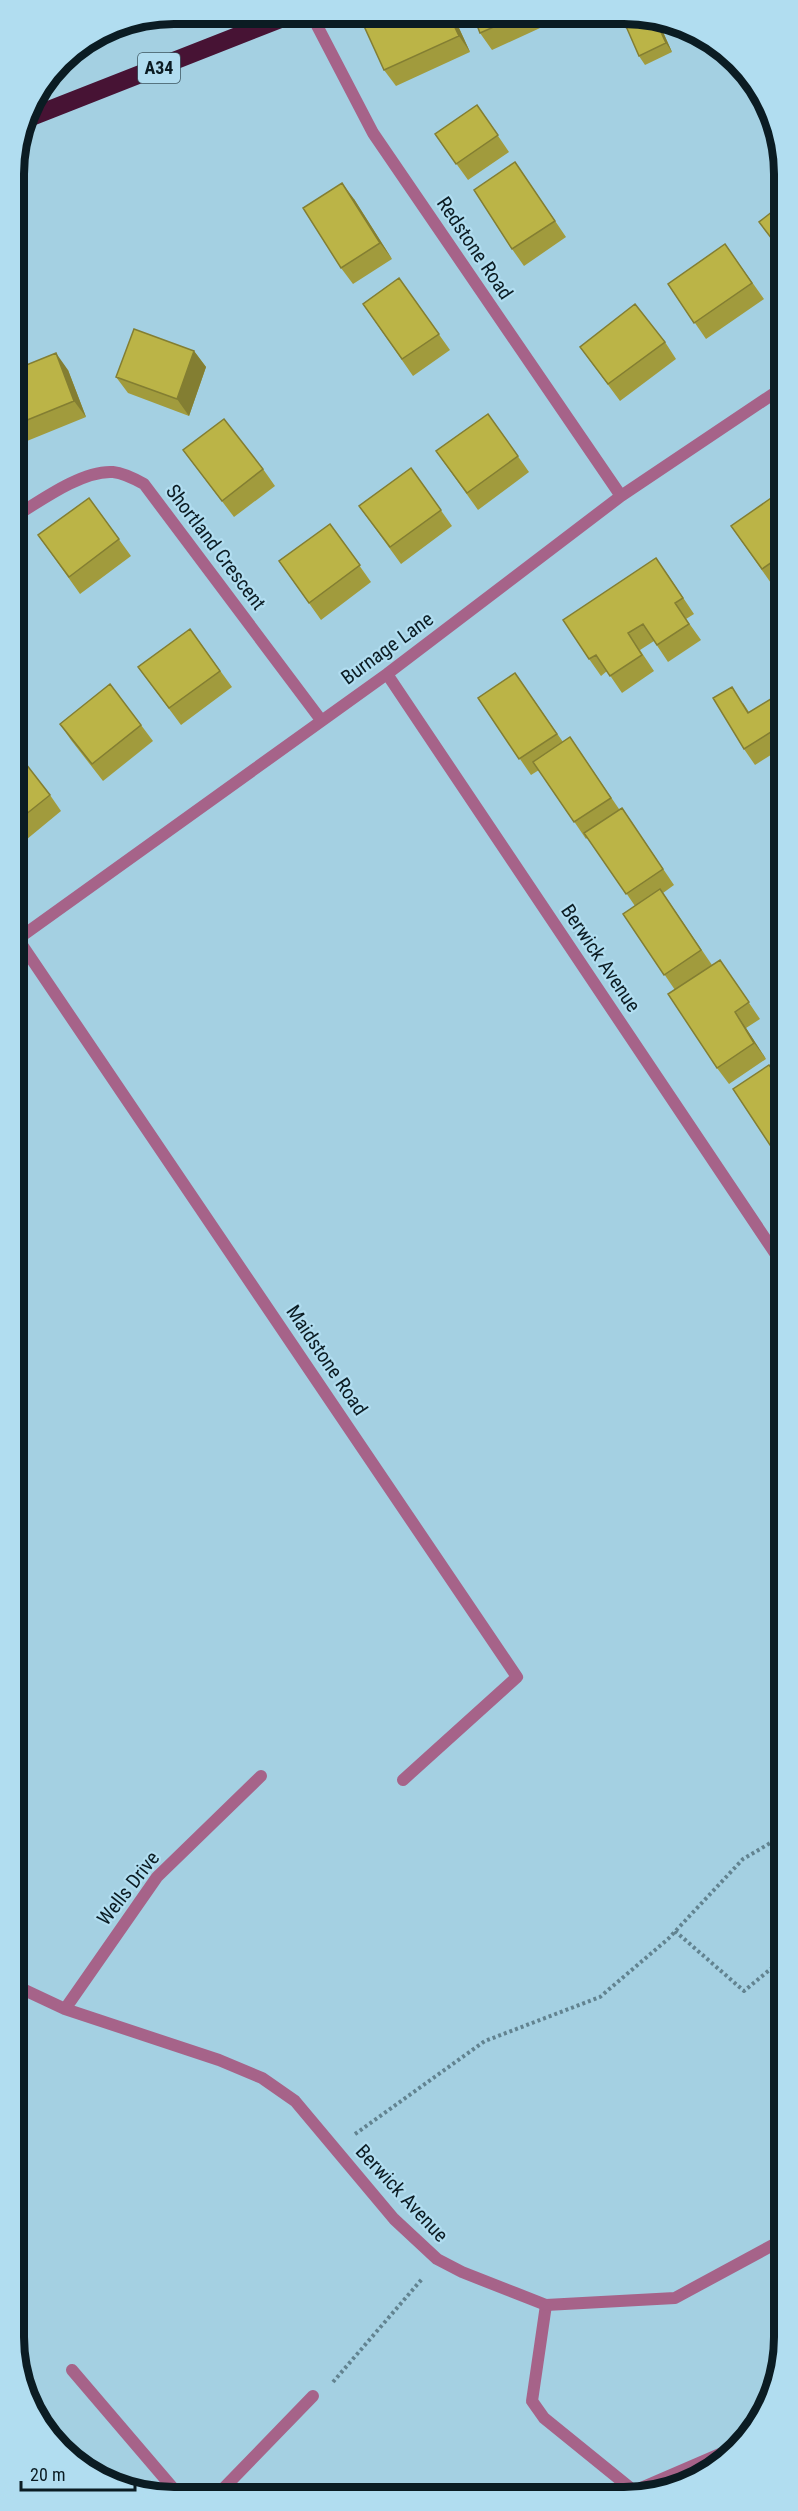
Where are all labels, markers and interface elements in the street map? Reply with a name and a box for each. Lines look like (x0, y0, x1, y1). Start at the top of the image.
road number: A34 (138, 53, 180, 83)
street label: Redstone Road (432, 192, 518, 304)
street label: Shortland Crescent (161, 480, 271, 615)
street label: Burnage Lane (336, 607, 438, 689)
street label: Berwick Avenue (556, 900, 646, 1016)
street label: Maidstone Road (281, 1300, 373, 1420)
street label: Wells Drive (92, 1846, 164, 1930)
street label: Berwick Avenue (351, 2139, 453, 2247)
scale bar (21, 2454, 135, 2492)
text: 20 m (30, 2464, 65, 2485)

